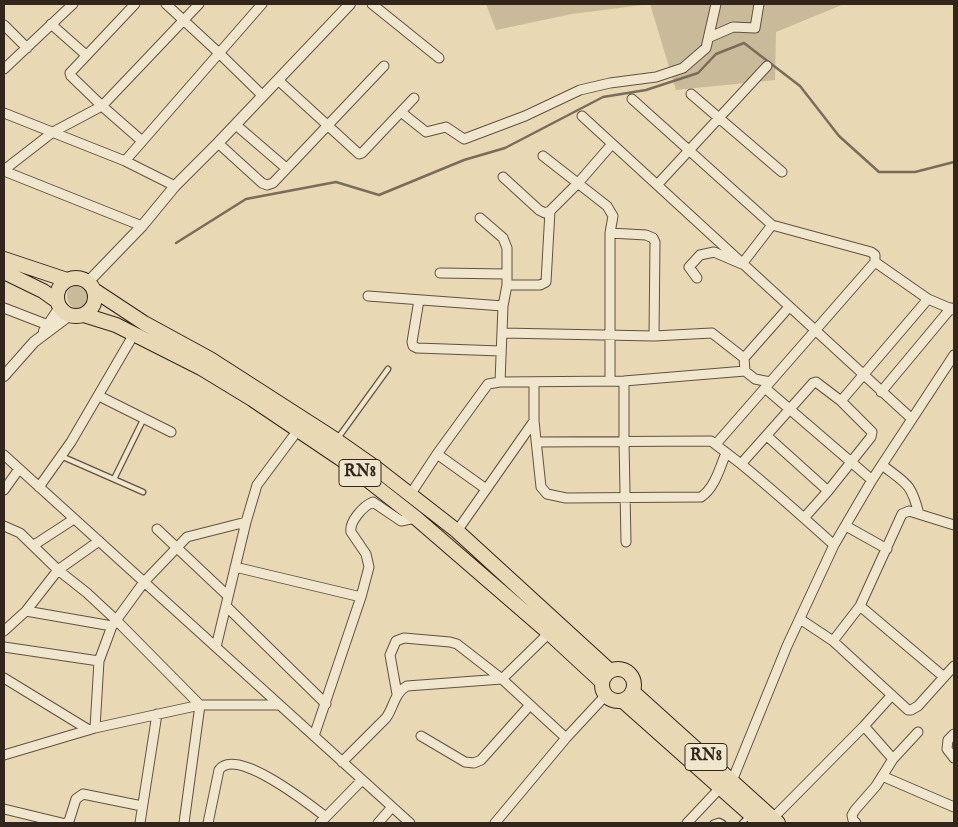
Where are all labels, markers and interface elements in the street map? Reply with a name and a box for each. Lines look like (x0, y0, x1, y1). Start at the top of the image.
road number: RN8 (339, 459, 381, 486)
road number: RN8 (685, 744, 727, 770)

